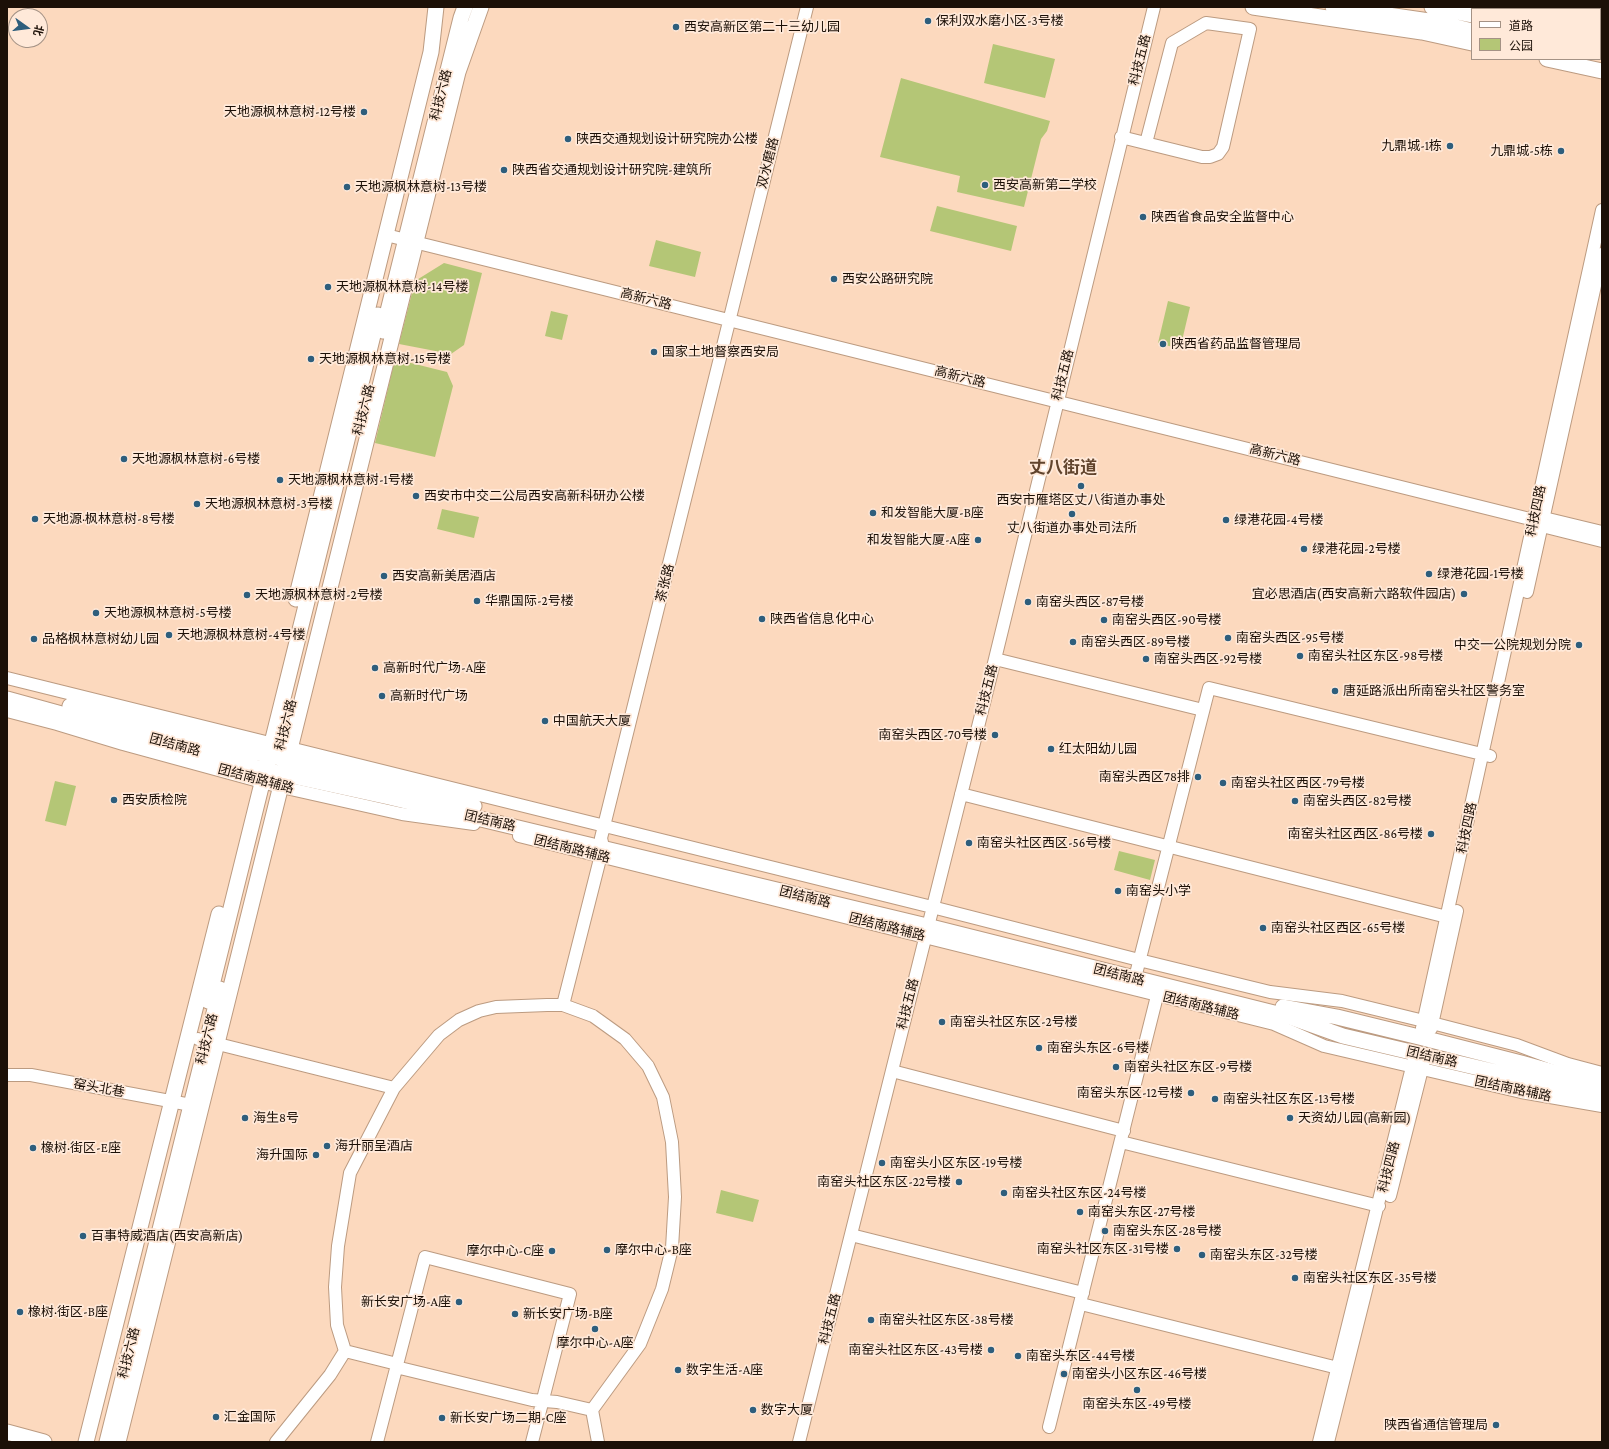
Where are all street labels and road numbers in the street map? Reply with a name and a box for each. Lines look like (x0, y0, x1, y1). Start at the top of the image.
street label: 科技五路 (1126, 33, 1154, 87)
street label: 科技六路 (427, 68, 455, 122)
street label: 双水磨路 (754, 136, 782, 190)
street label: 高新六路 (619, 285, 673, 313)
street label: 科技五路 (1049, 348, 1077, 402)
street label: 高新六路 (933, 363, 987, 391)
street label: 科技六路 (350, 383, 378, 437)
street label: 高新六路 (1248, 441, 1302, 469)
street label: 科技四路 (1523, 484, 1549, 538)
street label: 茶张路 (653, 562, 677, 604)
street label: 科技五路 (973, 663, 1001, 717)
street label: 科技六路 (272, 698, 300, 752)
street label: 团结南路 (148, 731, 202, 759)
street label: 团结南路辅路 (216, 761, 296, 797)
street label: 科技四路 (1454, 801, 1480, 855)
street label: 团结南路 (463, 808, 517, 834)
street label: 团结南路辅路 (532, 832, 612, 866)
street label: 团结南路 (778, 883, 832, 911)
street label: 团结南路辅路 (847, 910, 927, 944)
street label: 团结南路 (1092, 961, 1146, 989)
street label: 科技五路 (894, 977, 922, 1031)
street label: 团结南路辅路 (1161, 989, 1241, 1023)
street label: 科技六路 (193, 1012, 221, 1066)
street label: 团结南路 (1405, 1044, 1459, 1070)
street label: 团结南路辅路 (1473, 1073, 1553, 1105)
street label: 窑头北巷 (72, 1076, 126, 1100)
street label: 科技四路 (1375, 1140, 1403, 1194)
street label: 科技五路 (816, 1292, 844, 1346)
street label: 科技六路 (115, 1326, 143, 1380)

